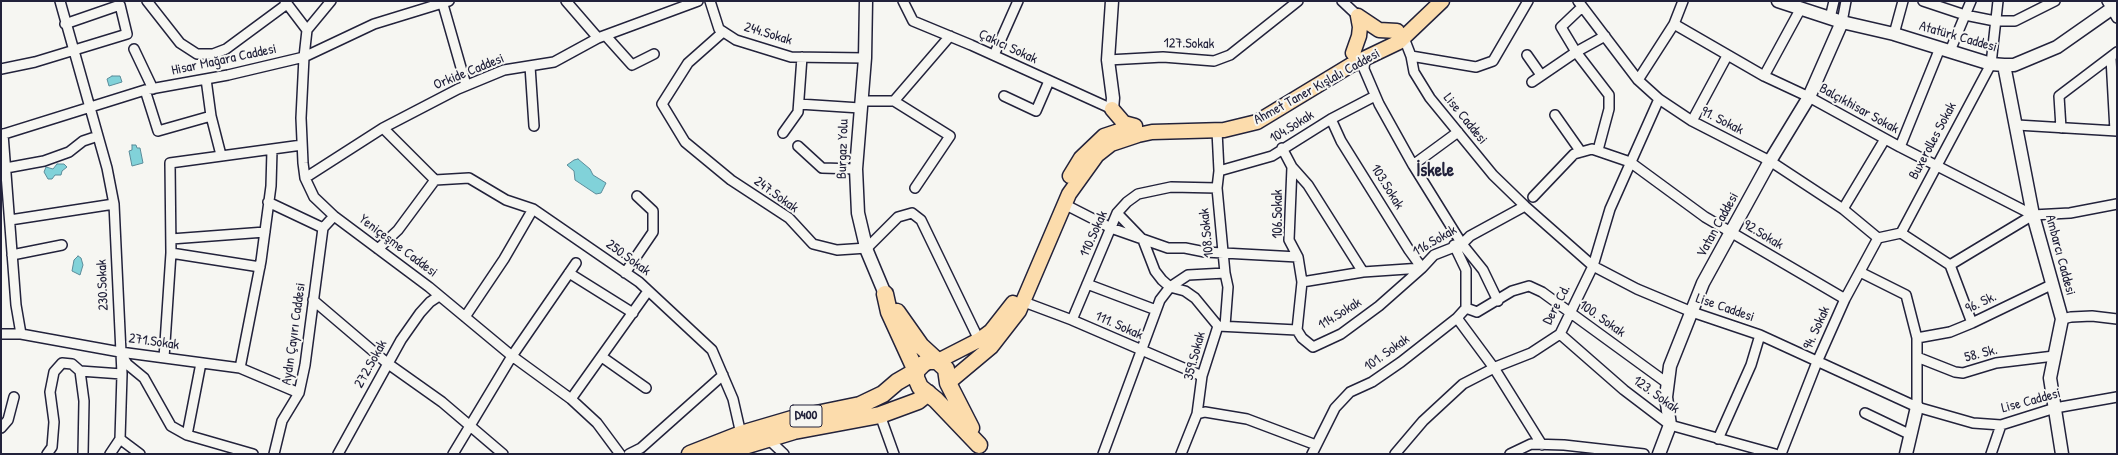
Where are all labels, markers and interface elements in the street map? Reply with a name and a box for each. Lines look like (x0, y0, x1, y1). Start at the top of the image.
street label: Atatürk Caddesi (1917, 18, 1999, 56)
street label: 244.Sokak (742, 19, 794, 49)
street label: Çakıcı Sokak (976, 26, 1040, 68)
street label: 127.Sokak (1163, 35, 1215, 53)
street label: Hisar Mağara Caddesi (170, 41, 278, 79)
street label: Ahmet Taner Kışlalı Caddesi (1251, 45, 1383, 129)
street label: Orkide Caddesi (431, 50, 507, 94)
street label: Balçıkhisar Sokak (1816, 80, 1902, 138)
street label: Lise Caddesi (1439, 90, 1491, 148)
street label: Buxerolles Sokak (1906, 100, 1960, 182)
street label: 91. Sokak (1698, 103, 1746, 139)
street label: 104.Sokak (1267, 107, 1317, 147)
street label: Burgaz Yolu (834, 119, 852, 179)
district label: İskele (1416, 160, 1454, 182)
street label: 103.Sokak (1367, 161, 1407, 213)
street label: 247.Sokak (750, 173, 802, 217)
street label: 106.Sokak (1270, 189, 1286, 239)
street label: Vatan Caddesi (1693, 190, 1743, 260)
street label: 108.Sokak (1196, 207, 1218, 259)
street label: 110.Sokak (1076, 208, 1112, 260)
street label: Yeniçeşme Caddesi (355, 211, 441, 281)
street label: Ambarcı Caddesi (2041, 213, 2079, 297)
street label: 92.Sokak (1740, 217, 1786, 253)
street label: 116.Sokak (1410, 222, 1460, 260)
street label: 250.Sokak (602, 236, 654, 280)
street label: 230.Sokak (94, 259, 112, 311)
street label: Aydın Çayırı Caddesi (279, 282, 309, 386)
street label: Dere Cd. (1540, 282, 1574, 328)
street label: 96. Sk. (1963, 289, 1999, 317)
street label: Lise Caddesi (1694, 290, 1756, 326)
street label: 114.Sokak (1315, 294, 1365, 334)
street label: 100. Sokak (1575, 297, 1629, 341)
street label: 94. Sokak (1800, 304, 1834, 352)
street label: 111. Sokak (1092, 308, 1146, 344)
street label: 271.Sokak (128, 330, 180, 354)
street label: 359.Sokak (1180, 330, 1210, 382)
street label: 101. Sokak (1361, 331, 1413, 375)
street label: 272.Sokak (351, 337, 391, 391)
street label: 58. Sk. (1963, 342, 1999, 366)
street label: 123. Sokak (1630, 373, 1682, 417)
street label: Lise Caddesi (2000, 385, 2062, 417)
road number: D400 (790, 405, 822, 427)

